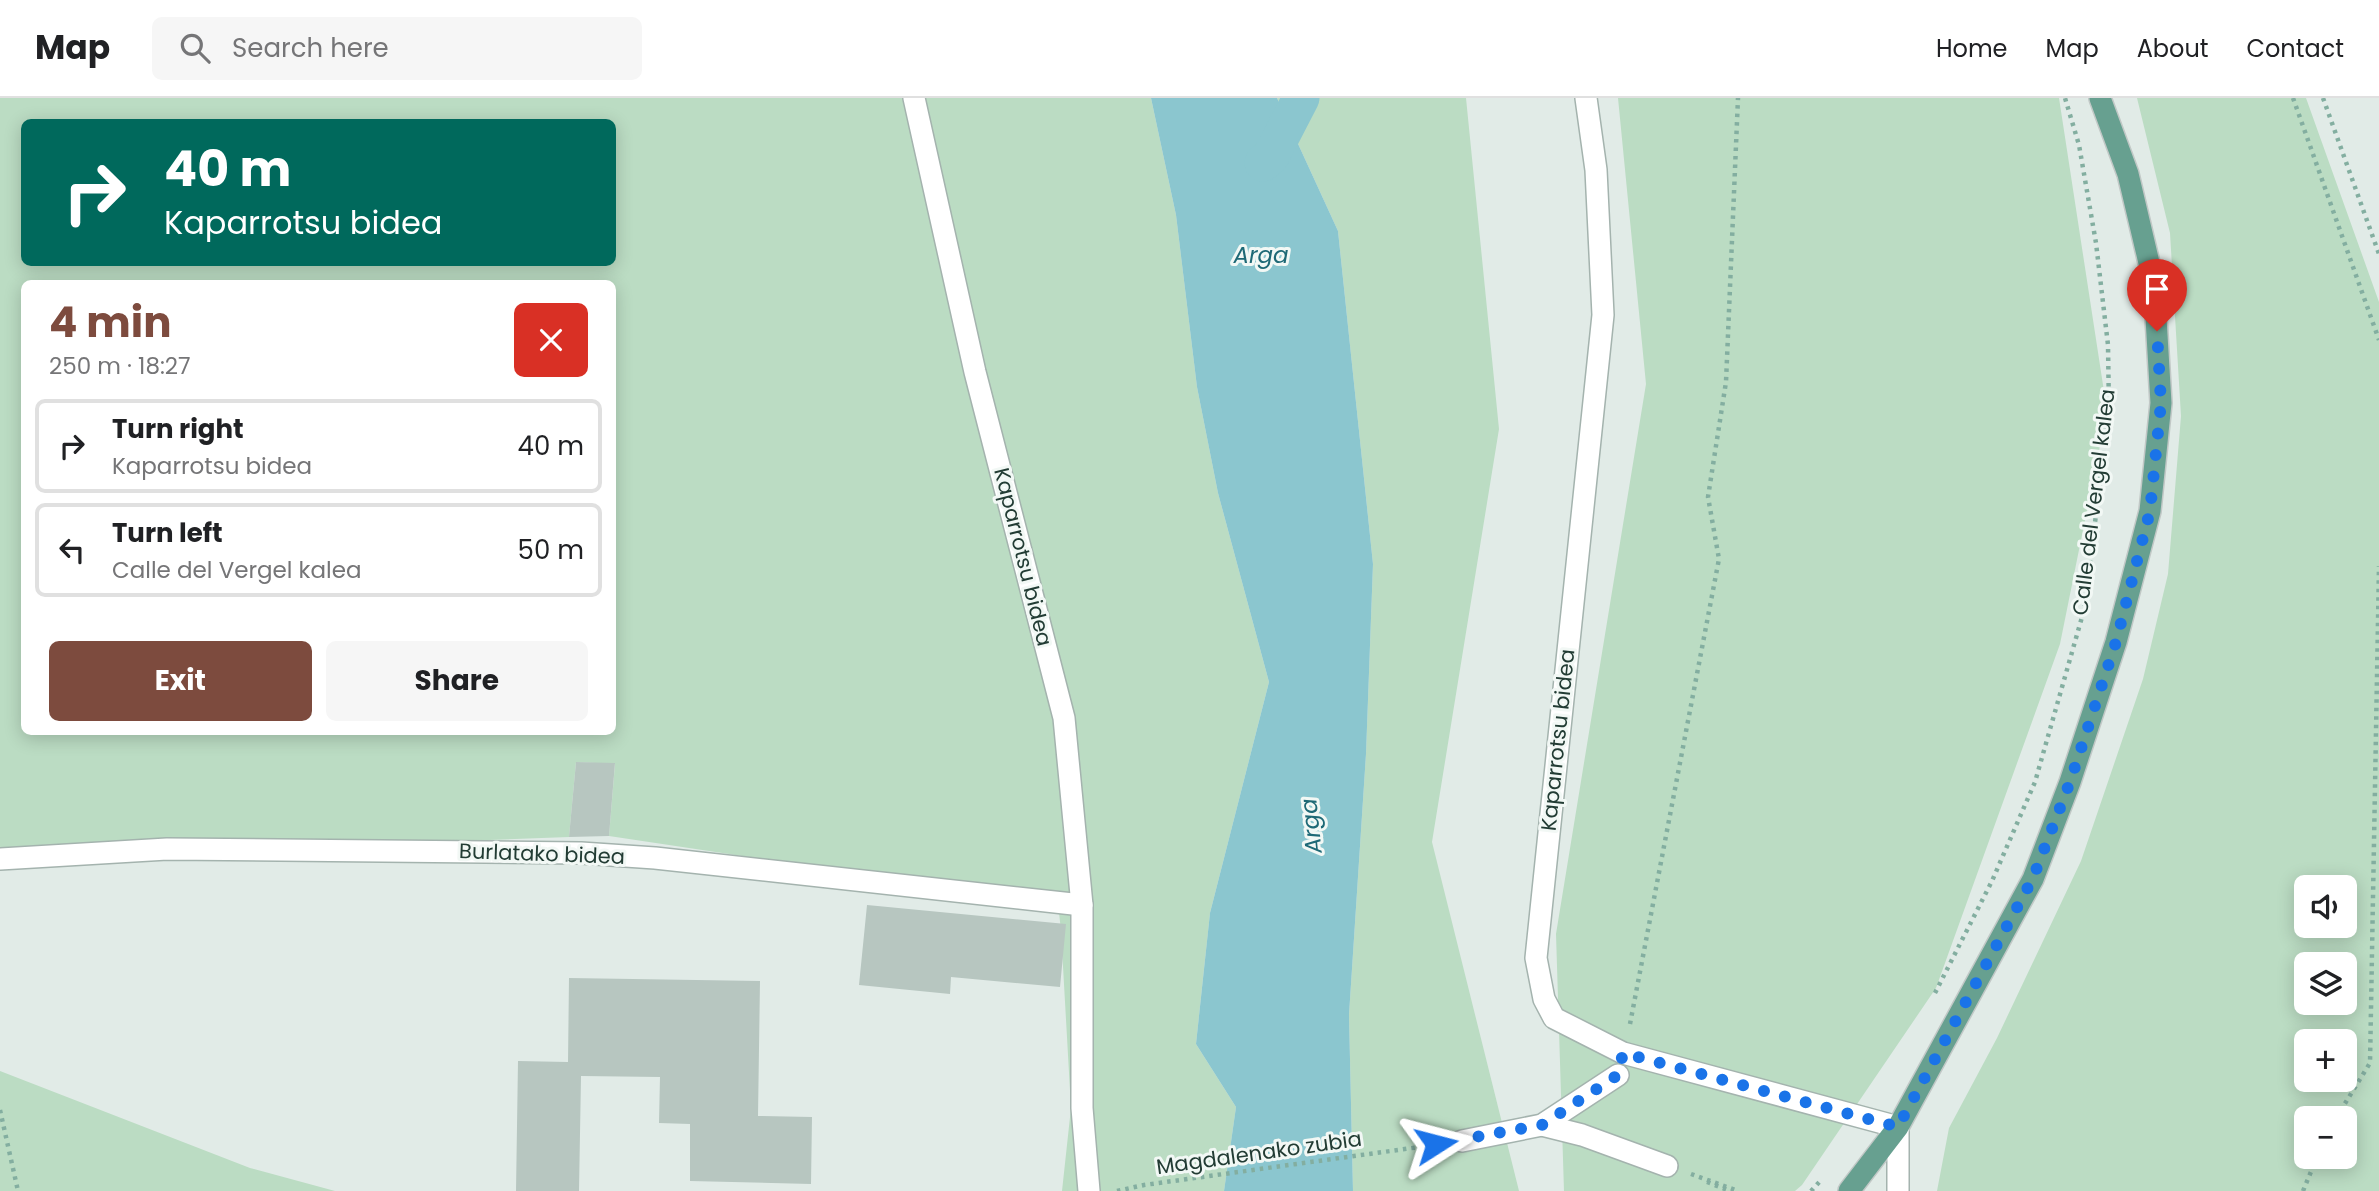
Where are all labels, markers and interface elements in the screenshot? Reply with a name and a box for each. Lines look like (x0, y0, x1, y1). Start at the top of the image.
search box (152, 17, 642, 80)
text: Map (35, 24, 110, 71)
icon: search (176, 29, 214, 67)
text: Search here (232, 30, 389, 66)
text: Home (1936, 32, 2008, 65)
text: Map (2046, 32, 2099, 65)
text: About (2137, 32, 2208, 65)
text: Contact (2246, 32, 2344, 65)
text: 40 m (164, 135, 291, 203)
icon: right (49, 147, 140, 238)
text: Kaparrotsu bidea (164, 200, 442, 245)
water label: Arga (1232, 239, 1289, 271)
pin (2127, 259, 2187, 331)
icon: arrive (2138, 270, 2176, 308)
text: 4 min (49, 293, 172, 352)
button: close (514, 303, 588, 377)
text: 250 m · 18:27 (49, 350, 191, 382)
street label: Calle del Vergel kalea (2065, 387, 2122, 617)
text: Turn right (112, 411, 244, 447)
icon: right (53, 427, 91, 465)
text: 40 m (518, 428, 584, 464)
text: Kaparrotsu bidea (112, 450, 312, 482)
street label: Kaparrotsu bidea (987, 465, 1060, 649)
text: Turn left (112, 515, 223, 551)
icon: left (53, 531, 91, 569)
text: 50 m (518, 532, 584, 568)
text: Calle del Vergel kalea (112, 554, 361, 586)
button: Exit (49, 641, 312, 721)
button: Share (326, 641, 588, 721)
street label: Kaparrotsu bidea (1534, 648, 1581, 832)
water label: Arga (1292, 797, 1330, 856)
street label: Burlatako bidea (459, 836, 625, 871)
map controls (2294, 875, 2357, 1169)
button: sound (2294, 875, 2357, 938)
button: layers (2294, 952, 2357, 1015)
button: + (2294, 1029, 2357, 1092)
button: − (2294, 1106, 2357, 1169)
position arrow (1399, 1107, 1473, 1181)
street label: Magdalenako zubia (1154, 1124, 1363, 1181)

